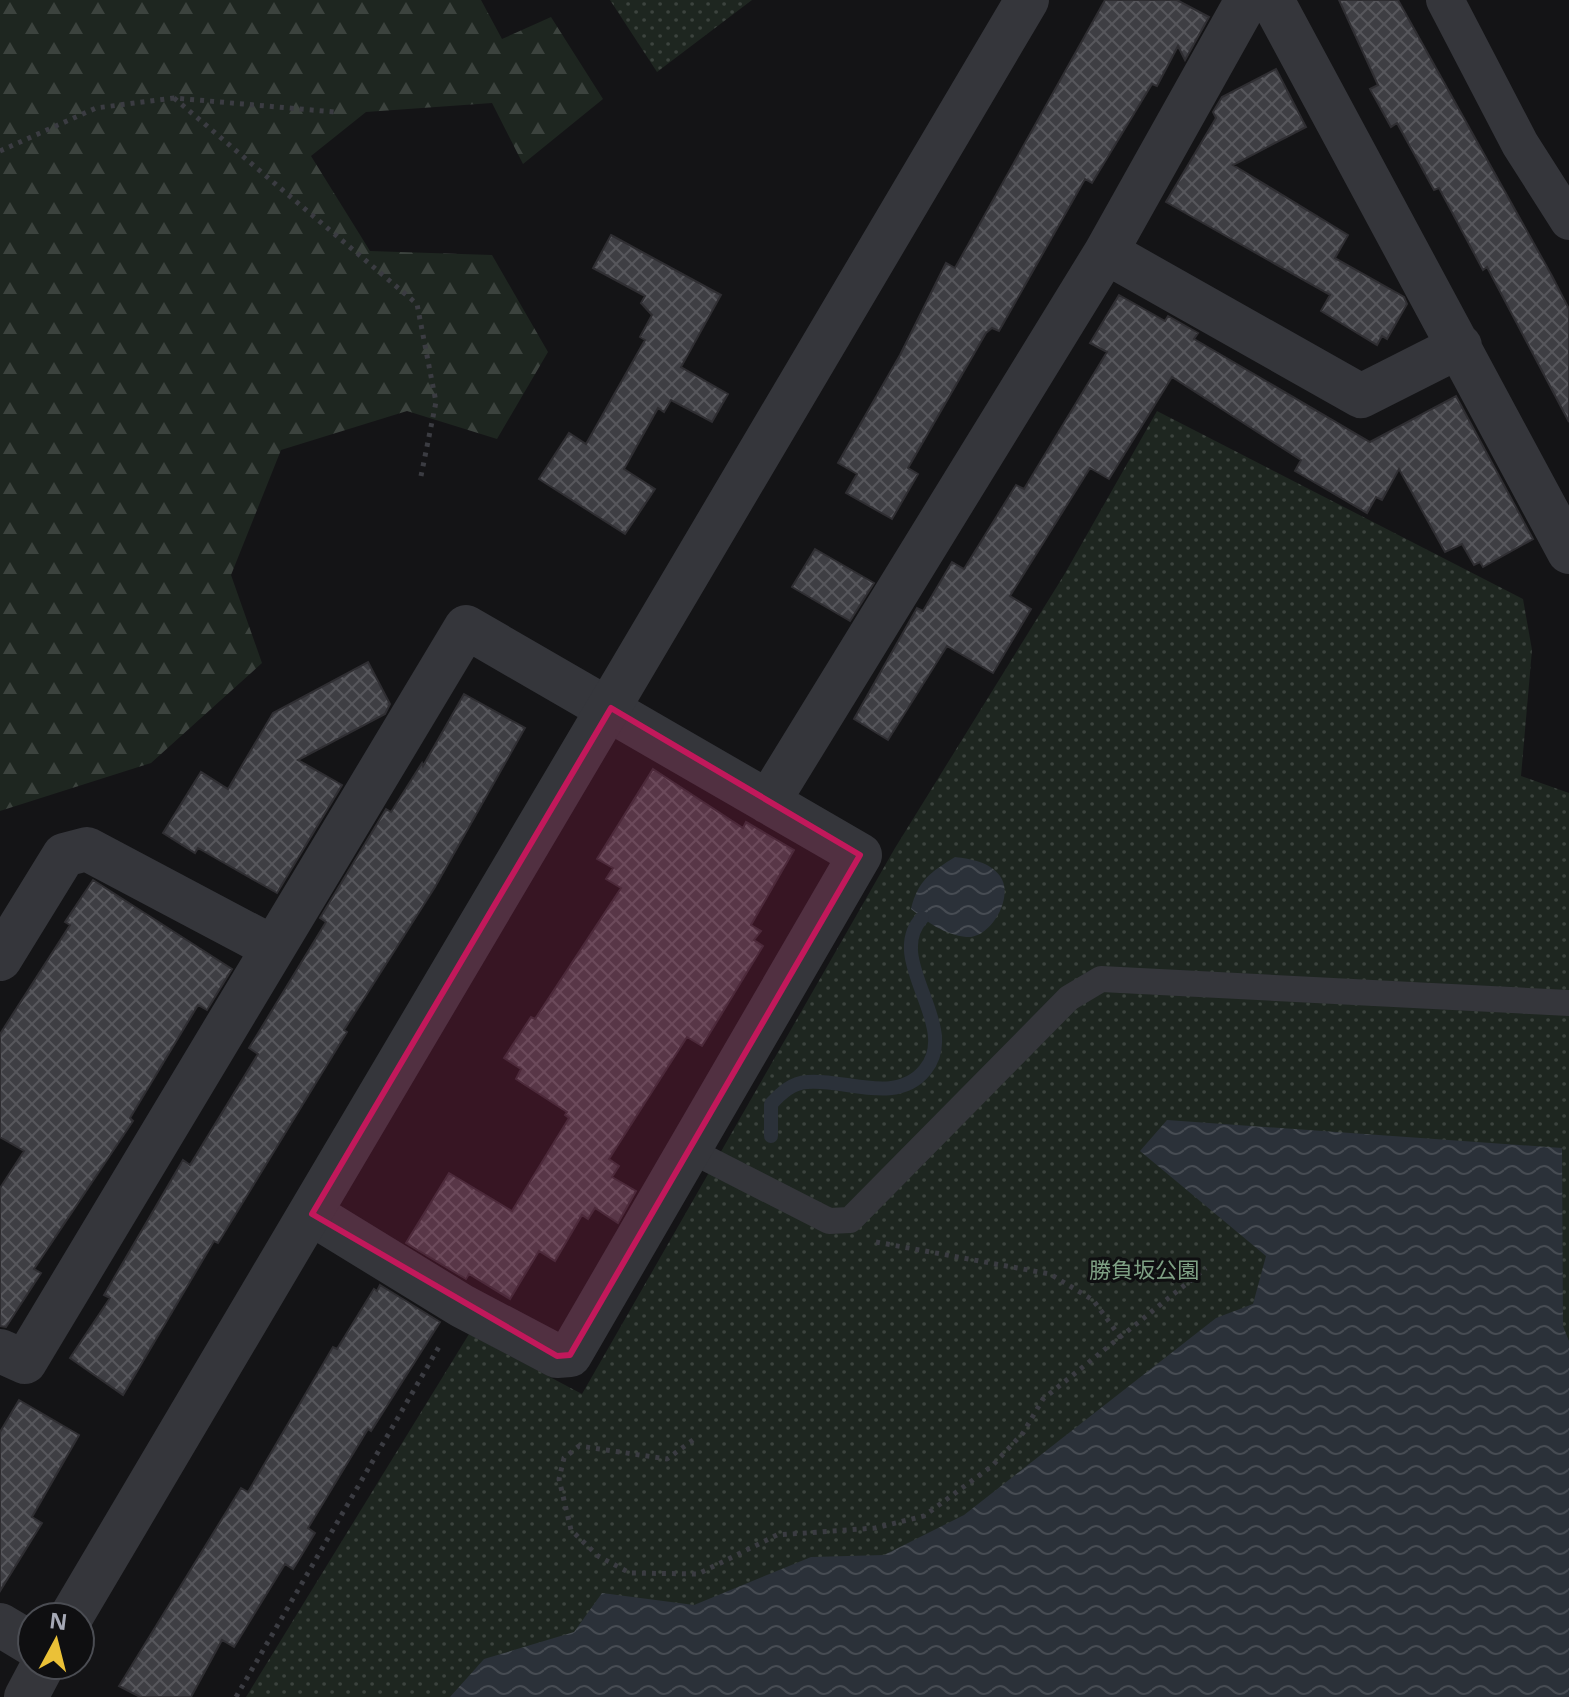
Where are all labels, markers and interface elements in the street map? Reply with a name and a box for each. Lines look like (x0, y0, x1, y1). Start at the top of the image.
park label: 勝負坂公園 (1089, 1254, 1199, 1284)
north arrow (16, 1601, 96, 1681)
text: N (48, 1604, 69, 1636)

